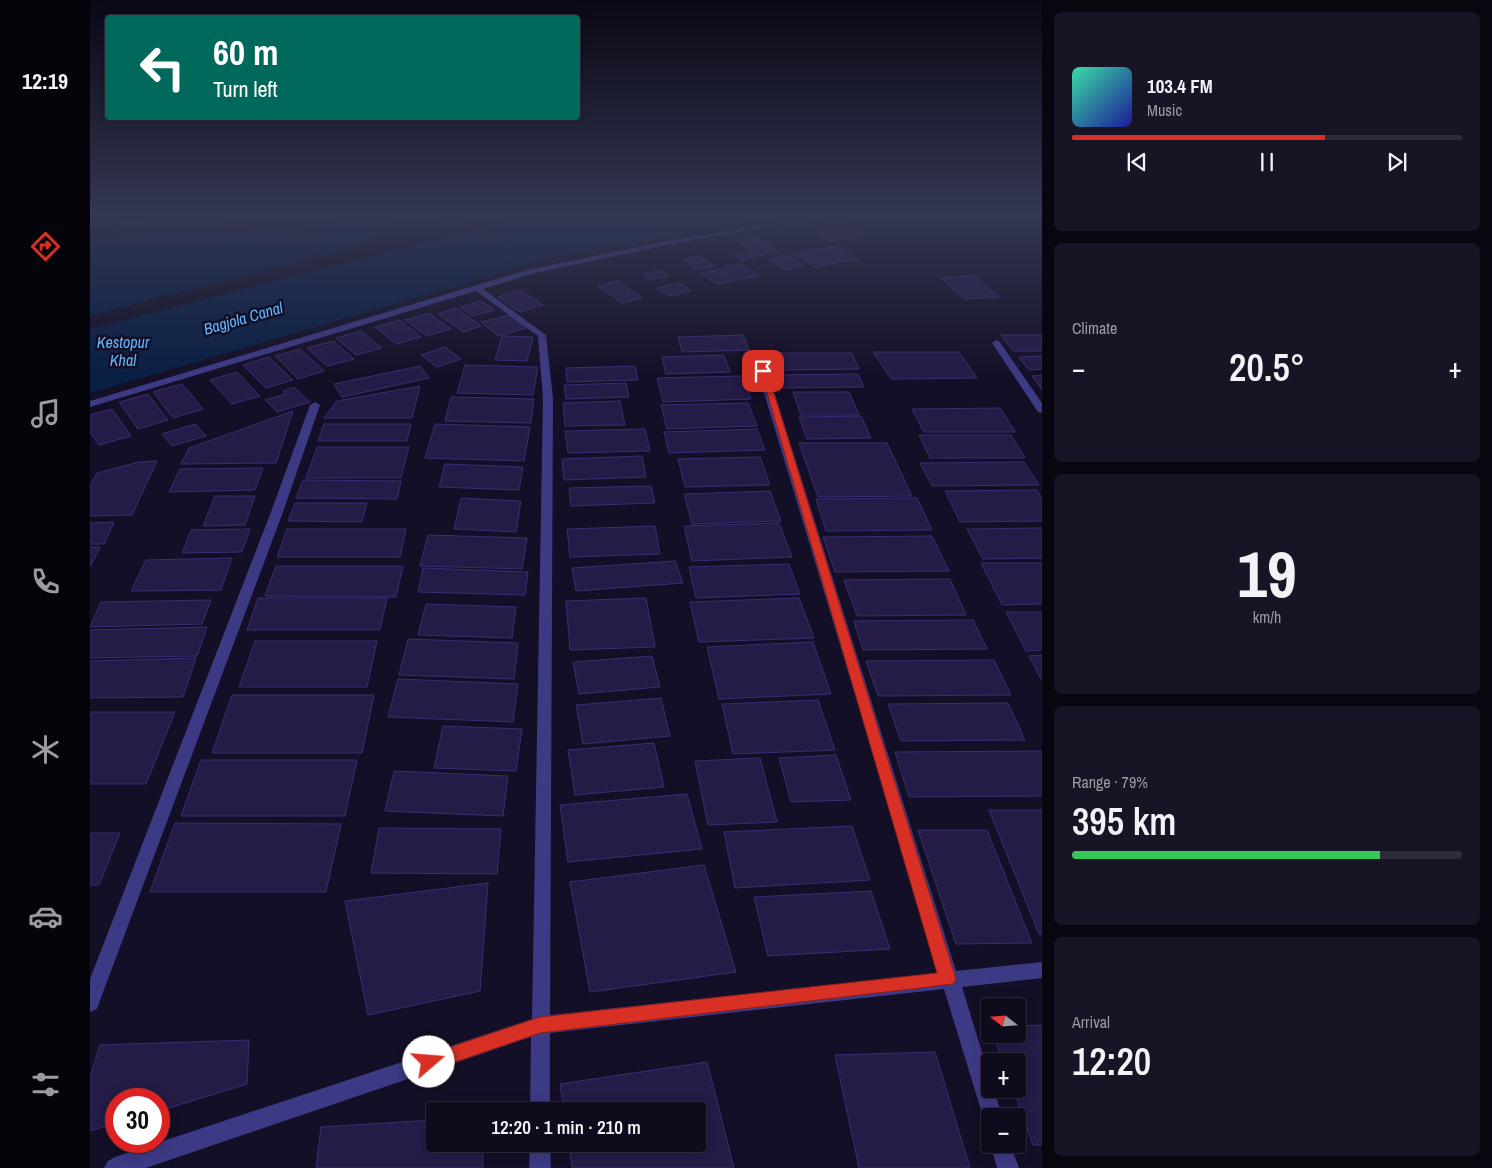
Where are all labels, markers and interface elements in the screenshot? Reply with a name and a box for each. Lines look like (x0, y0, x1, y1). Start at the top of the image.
text: 60 m (213, 29, 278, 76)
icon: left (130, 35, 195, 100)
text: 12:19 (22, 66, 68, 96)
text: 103.4 FM (1147, 73, 1213, 99)
text: Turn left (213, 74, 278, 104)
text: Music (1147, 99, 1182, 121)
icon: previous (1123, 148, 1151, 176)
icon: pause (1253, 148, 1281, 176)
icon: next (1383, 148, 1411, 176)
icon: directions (28, 229, 63, 264)
water label: Bagjola Canal (201, 296, 286, 340)
text: Climate (1072, 317, 1117, 339)
water label: Kestopur Khal (97, 331, 150, 371)
text: 20.5° (1229, 342, 1305, 393)
text: − (1072, 349, 1085, 387)
text: + (1449, 349, 1462, 387)
pin (742, 350, 784, 392)
icon: arrive (749, 357, 777, 385)
icon: music (28, 396, 63, 431)
text: 19 (1237, 530, 1297, 617)
icon: phone (28, 564, 63, 599)
text: km/h (1253, 606, 1281, 628)
icon: climate (28, 732, 63, 767)
text: Range · 79% (1072, 771, 1148, 793)
text: 395 km (1072, 796, 1176, 847)
icon: car (28, 899, 63, 934)
north arrow (981, 998, 1026, 1042)
map controls (981, 998, 1026, 1153)
text: Arrival (1072, 1011, 1110, 1033)
position arrow (402, 1035, 454, 1087)
text: 12:20 (1072, 1036, 1151, 1087)
button: + (981, 1053, 1026, 1098)
icon: filters (28, 1067, 63, 1102)
speed limit sign: 30 (105, 1088, 170, 1153)
button: − (981, 1108, 1026, 1153)
text: 12:20 · 1 min · 210 m (491, 1114, 641, 1140)

